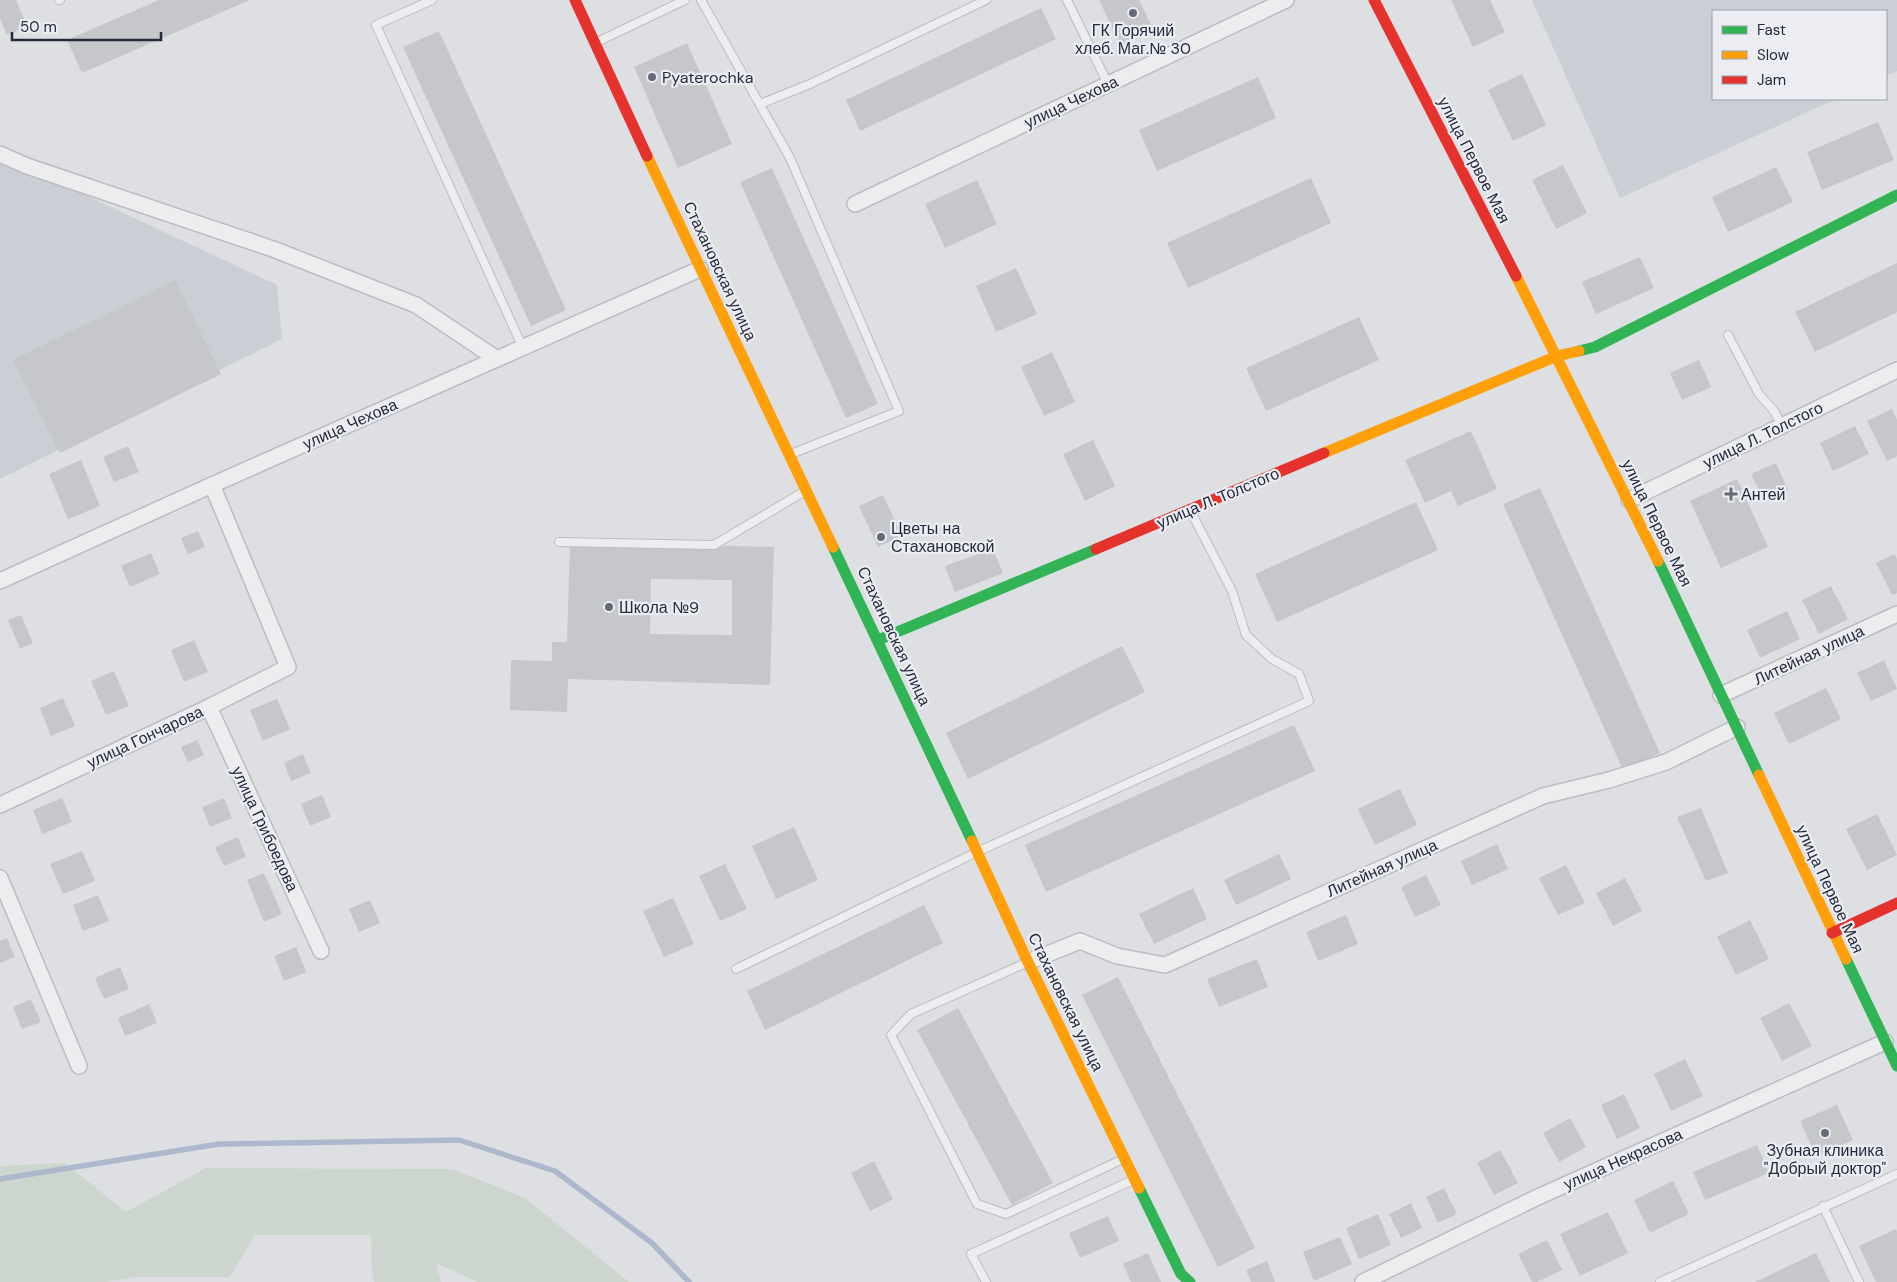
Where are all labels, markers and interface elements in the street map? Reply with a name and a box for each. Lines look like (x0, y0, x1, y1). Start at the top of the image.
marker: ГК Горячий хлеб. Маг.№ 30 (1127, 7, 1139, 19)
scale bar (12, 10, 161, 42)
legend (1712, 10, 1887, 100)
text: 50 m (20, 17, 57, 37)
place label: ГК Горячий хлеб. Маг.№ 30 (1075, 20, 1191, 59)
text: Fast (1757, 20, 1786, 40)
text: Slow (1757, 45, 1790, 65)
place label: Pyaterochka (662, 67, 753, 88)
text: Jam (1757, 70, 1786, 90)
marker: Pyaterochka (646, 71, 658, 83)
street label: улица Чехова (1021, 71, 1121, 133)
street label: улица Первое Мая (1433, 93, 1515, 227)
street label: Стахановская улица (678, 198, 762, 344)
street label: улица Чехова (299, 394, 401, 454)
street label: улица Л. Толстого (1700, 397, 1827, 473)
street label: улица Первое Мая (1617, 456, 1697, 590)
street label: улица Л. Толстого (1154, 463, 1282, 533)
place label: Антей (1741, 484, 1786, 505)
marker: Антей (1725, 488, 1737, 500)
place label: Цветы на Стахановской (891, 518, 994, 557)
marker: Цветы на Стахановской (875, 531, 887, 543)
street label: Стахановская улица (852, 563, 936, 709)
place label: Школа №9 (619, 597, 699, 618)
marker: Школа №9 (603, 601, 615, 613)
street label: Литейная улица (1751, 620, 1867, 690)
street label: улица Гончарова (84, 701, 207, 773)
street label: улица Грибоедова (227, 763, 303, 895)
street label: улица Первое Мая (1791, 822, 1869, 956)
street label: Литейная улица (1323, 834, 1441, 902)
street label: Стахановская улица (1023, 929, 1109, 1075)
street label: улица Некрасова (1560, 1123, 1686, 1195)
marker: Зубная клиника "Добрый доктор" (1819, 1127, 1831, 1139)
place label: Зубная клиника "Добрый доктор" (1764, 1140, 1887, 1179)

